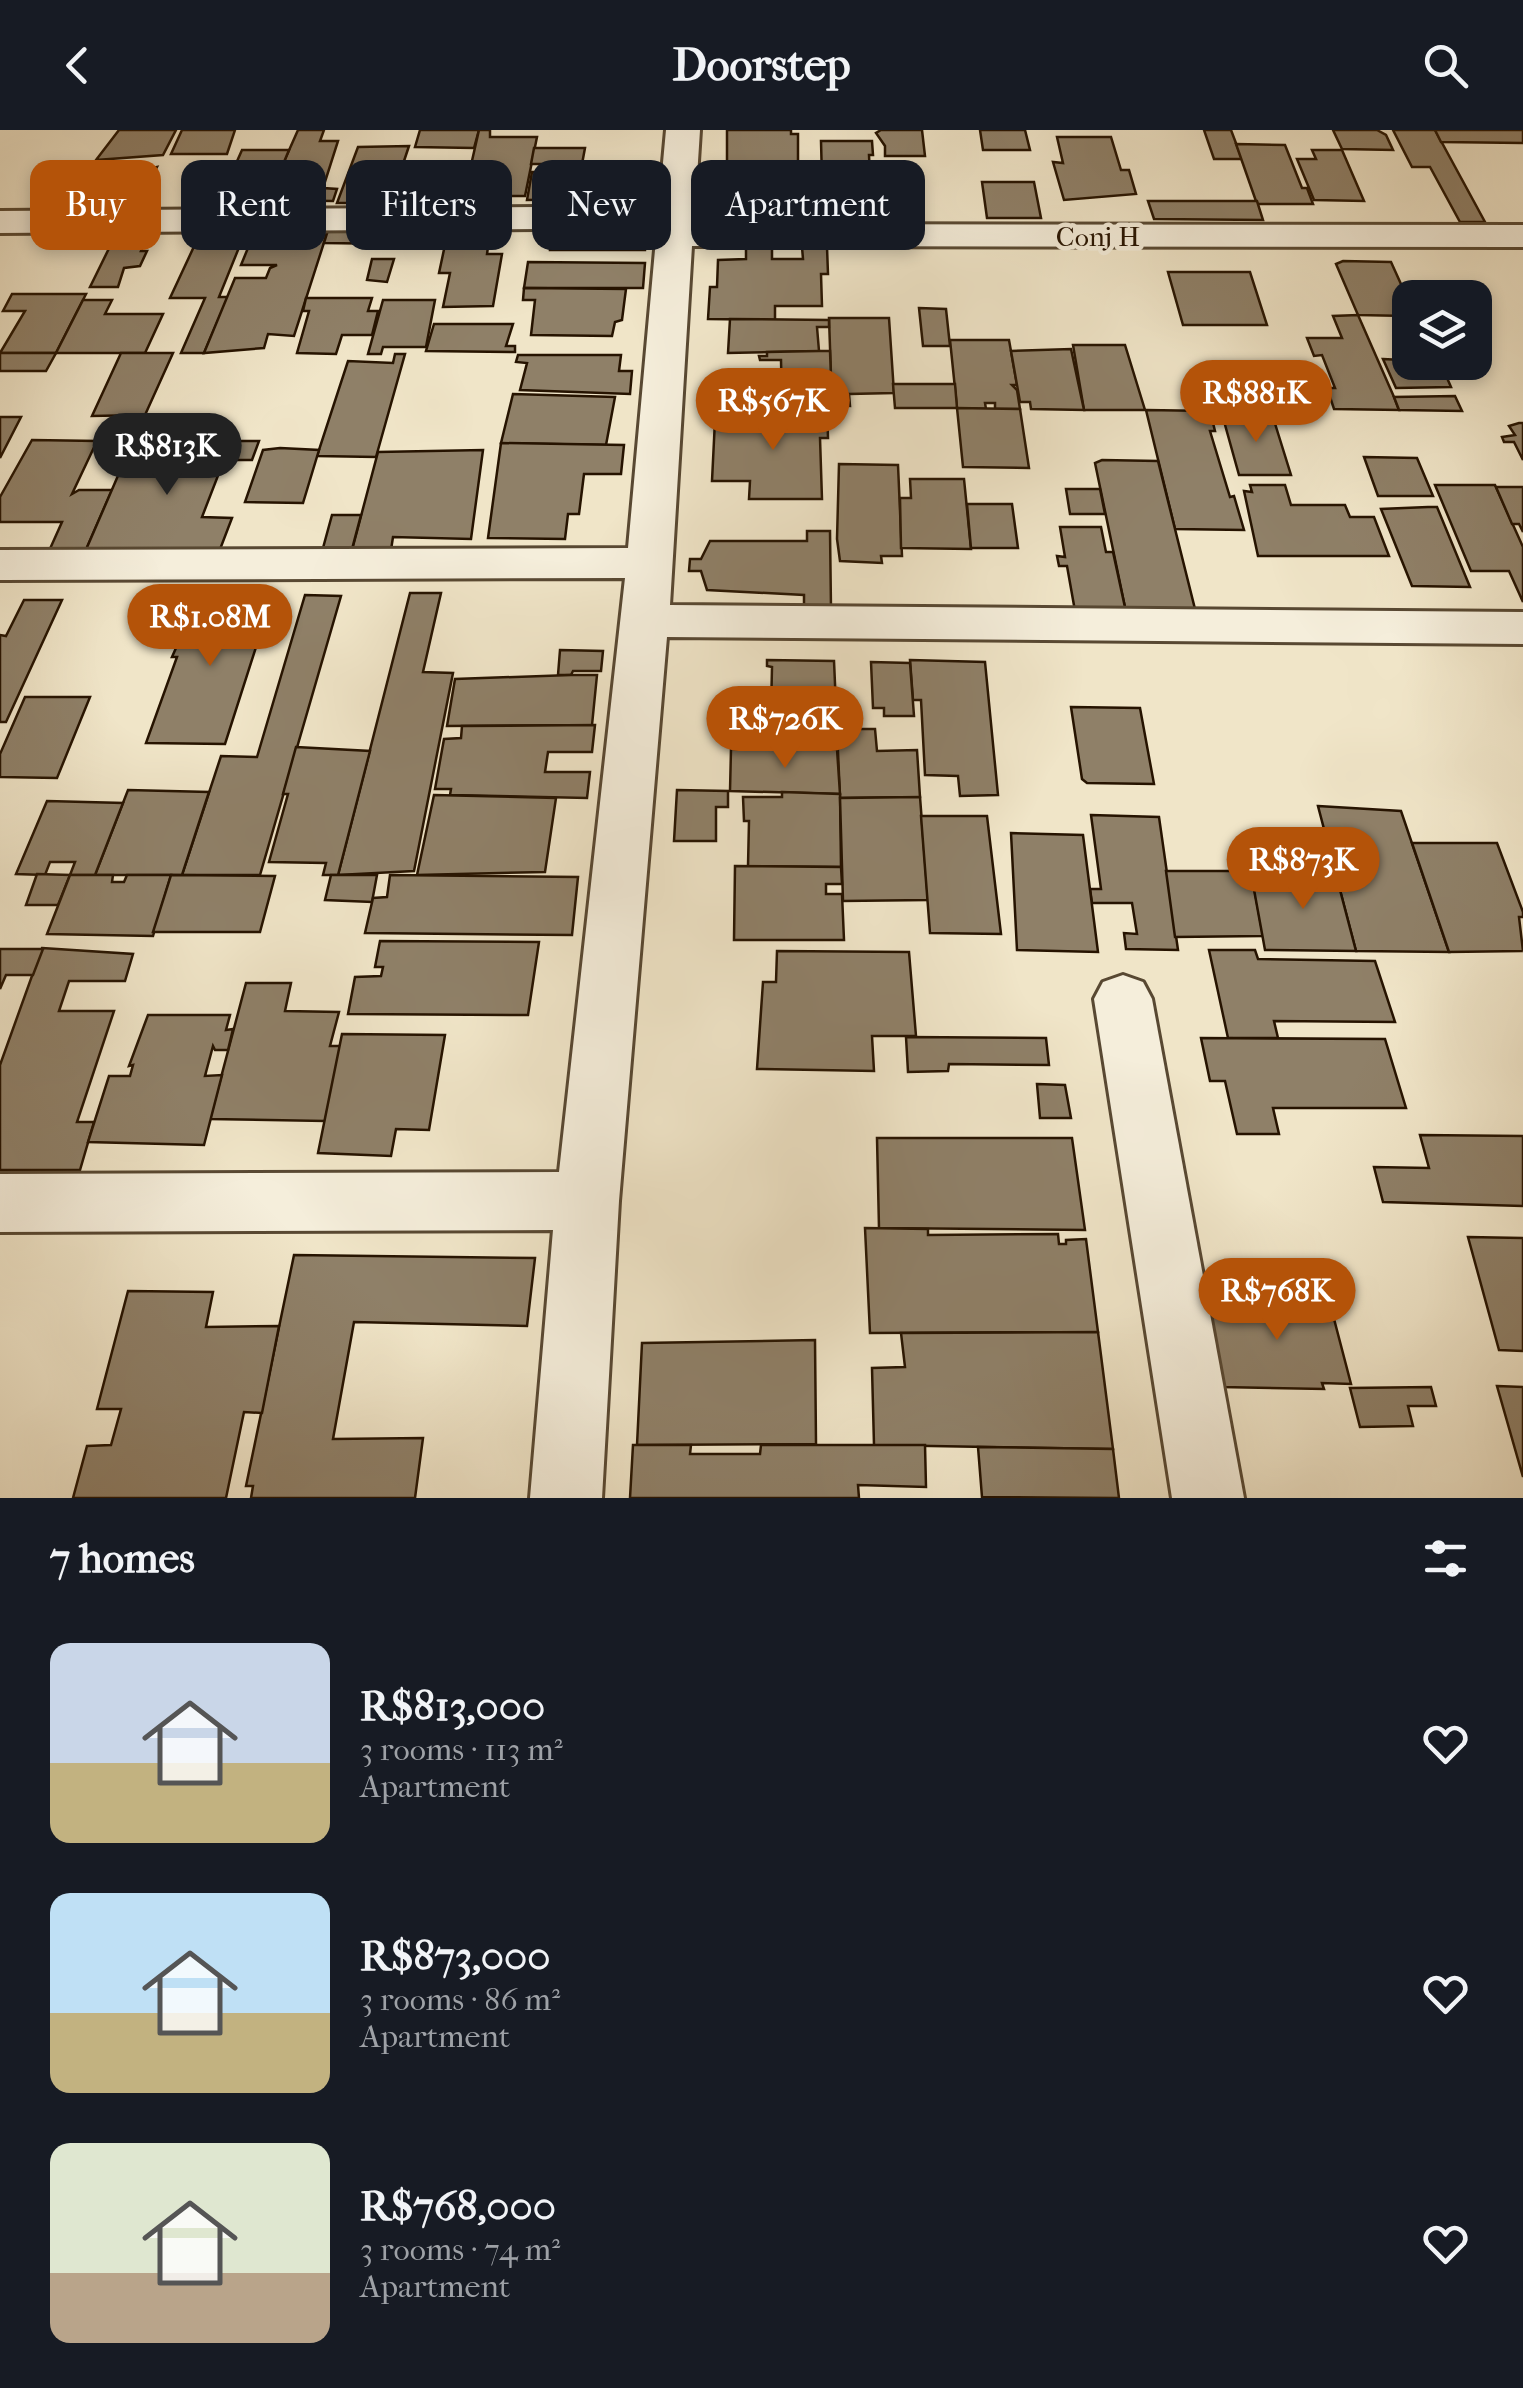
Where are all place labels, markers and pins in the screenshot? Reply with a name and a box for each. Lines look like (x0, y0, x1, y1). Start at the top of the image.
pin: R$881K (1175, 360, 1337, 445)
pin: R$567K (692, 368, 854, 453)
pin: R$813K (86, 413, 248, 498)
pin: R$1.08M (118, 584, 302, 669)
pin: R$726K (704, 686, 866, 771)
pin: R$873K (1222, 827, 1384, 912)
pin: R$768K (1196, 1258, 1358, 1343)

